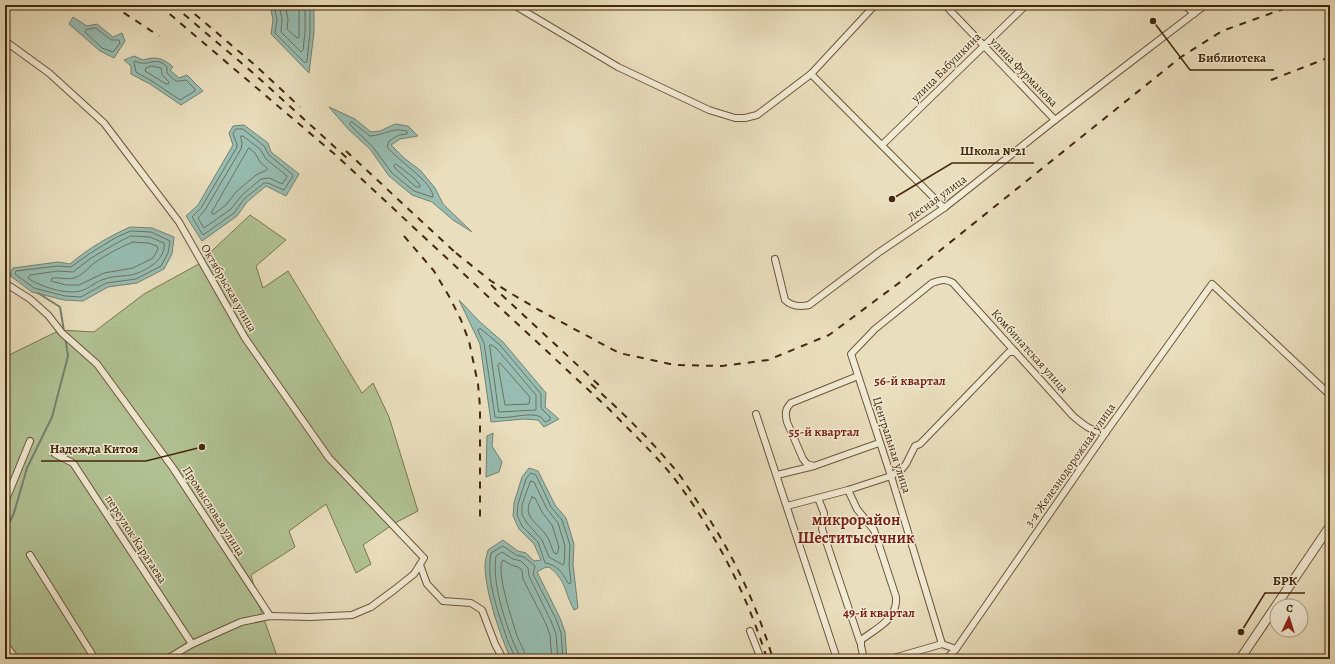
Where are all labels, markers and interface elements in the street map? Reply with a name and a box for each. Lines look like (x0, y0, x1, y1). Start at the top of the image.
street label: улица Бабушкина (907, 28, 985, 106)
street label: улица Фурманова (986, 33, 1062, 111)
callout: Библиотека (1190, 45, 1274, 70)
text: Библиотека (1198, 49, 1267, 66)
callout: Школа №21 (952, 138, 1034, 163)
text: Школа №21 (960, 142, 1026, 159)
street label: Лесная улица (904, 171, 970, 225)
street label: Октябрьская улица (197, 241, 261, 335)
street label: Комбинатская улица (988, 305, 1072, 397)
district label: 56-й квартал (874, 372, 946, 389)
street label: Центральная улица (869, 395, 915, 496)
street label: 3-я Железнодорожная улица (1021, 400, 1119, 530)
district label: 55-й квартал (788, 423, 860, 440)
callout: Надежда Китоя (41, 436, 146, 461)
text: Надежда Китоя (50, 440, 139, 457)
street label: Промысловая улица (179, 463, 249, 559)
street label: переулок Каратаева (101, 492, 171, 587)
district label: микрорайон Шеститысячник (797, 509, 915, 549)
callout: БРК (1265, 568, 1305, 593)
text: БРК (1273, 572, 1297, 589)
north arrow (1269, 598, 1309, 638)
text: С (1286, 601, 1294, 616)
district label: 49-й квартал (843, 604, 915, 621)

